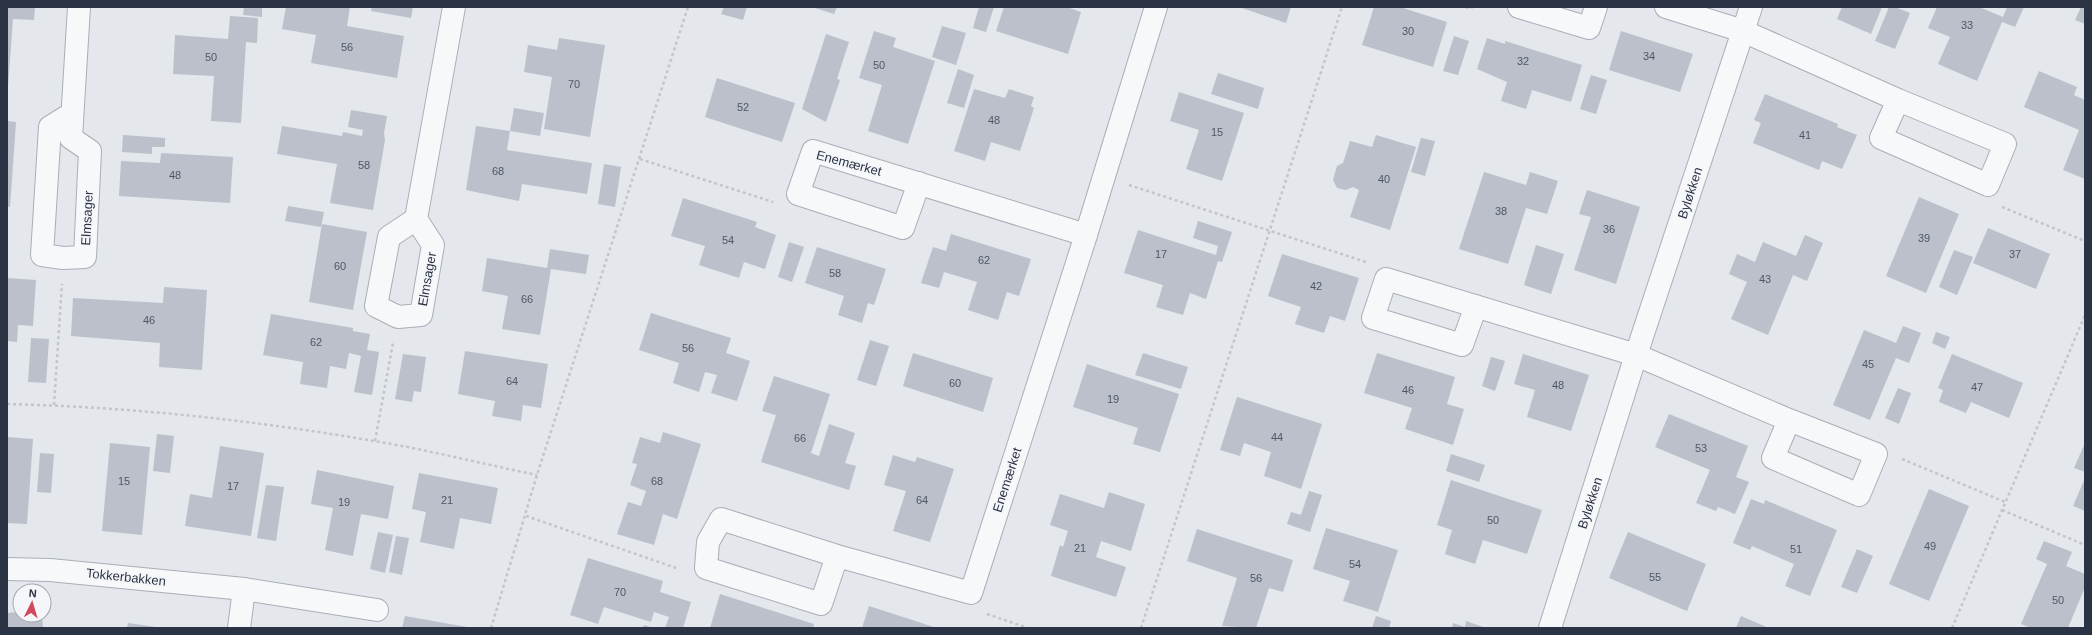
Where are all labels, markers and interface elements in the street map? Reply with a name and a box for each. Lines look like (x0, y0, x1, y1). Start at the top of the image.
house number: 33 (1961, 19, 1973, 31)
house number: 30 (1402, 25, 1414, 37)
house number: 56 (341, 41, 353, 53)
house number: 34 (1643, 50, 1655, 62)
house number: 50 (205, 51, 217, 63)
house number: 32 (1517, 55, 1529, 67)
house number: 50 (873, 59, 885, 71)
house number: 70 (568, 78, 580, 90)
house number: 52 (737, 101, 749, 113)
house number: 48 (988, 114, 1000, 126)
house number: 15 (1211, 126, 1223, 138)
house number: 41 (1799, 129, 1811, 141)
street label: Enemærket (815, 147, 884, 179)
house number: 58 (358, 159, 370, 171)
house number: 68 (492, 165, 504, 177)
street label: Byløkken (1675, 165, 1705, 221)
house number: 48 (169, 169, 181, 181)
house number: 40 (1378, 173, 1390, 185)
street label: Elmsager (78, 190, 96, 246)
house number: 38 (1495, 205, 1507, 217)
house number: 36 (1603, 223, 1615, 235)
house number: 39 (1918, 232, 1930, 244)
house number: 54 (722, 234, 734, 246)
house number: 17 (1155, 248, 1167, 260)
house number: 37 (2009, 248, 2021, 260)
street label: Elmsager (415, 250, 439, 307)
house number: 62 (978, 254, 990, 266)
house number: 60 (334, 260, 346, 272)
house number: 58 (829, 267, 841, 279)
house number: 43 (1759, 273, 1771, 285)
house number: 42 (1310, 280, 1322, 292)
house number: 66 (521, 293, 533, 305)
house number: 46 (143, 314, 155, 326)
house number: 62 (310, 336, 322, 348)
house number: 56 (682, 342, 694, 354)
house number: 45 (1862, 358, 1874, 370)
house number: 64 (506, 375, 518, 387)
house number: 60 (949, 377, 961, 389)
house number: 48 (1552, 379, 1564, 391)
house number: 47 (1971, 381, 1983, 393)
house number: 46 (1402, 384, 1414, 396)
house number: 19 (1107, 393, 1119, 405)
house number: 44 (1271, 431, 1283, 443)
house number: 66 (794, 432, 806, 444)
house number: 53 (1695, 442, 1707, 454)
street label: Enemærket (989, 445, 1025, 514)
house number: 15 (118, 475, 130, 487)
house number: 68 (651, 475, 663, 487)
street label: Byløkken (1575, 475, 1605, 531)
house number: 17 (227, 480, 239, 492)
house number: 21 (441, 494, 453, 506)
house number: 64 (916, 494, 928, 506)
house number: 19 (338, 496, 350, 508)
house number: 50 (1487, 514, 1499, 526)
house number: 49 (1924, 540, 1936, 552)
house number: 21 (1074, 542, 1086, 554)
house number: 51 (1790, 543, 1802, 555)
house number: 54 (1349, 558, 1361, 570)
street label: Tokkerbakken (85, 565, 167, 589)
house number: 55 (1649, 571, 1661, 583)
house number: 56 (1250, 572, 1262, 584)
north arrow (12, 583, 52, 623)
house number: 70 (614, 586, 626, 598)
text: N (28, 587, 37, 599)
house number: 50 (2052, 594, 2064, 606)

